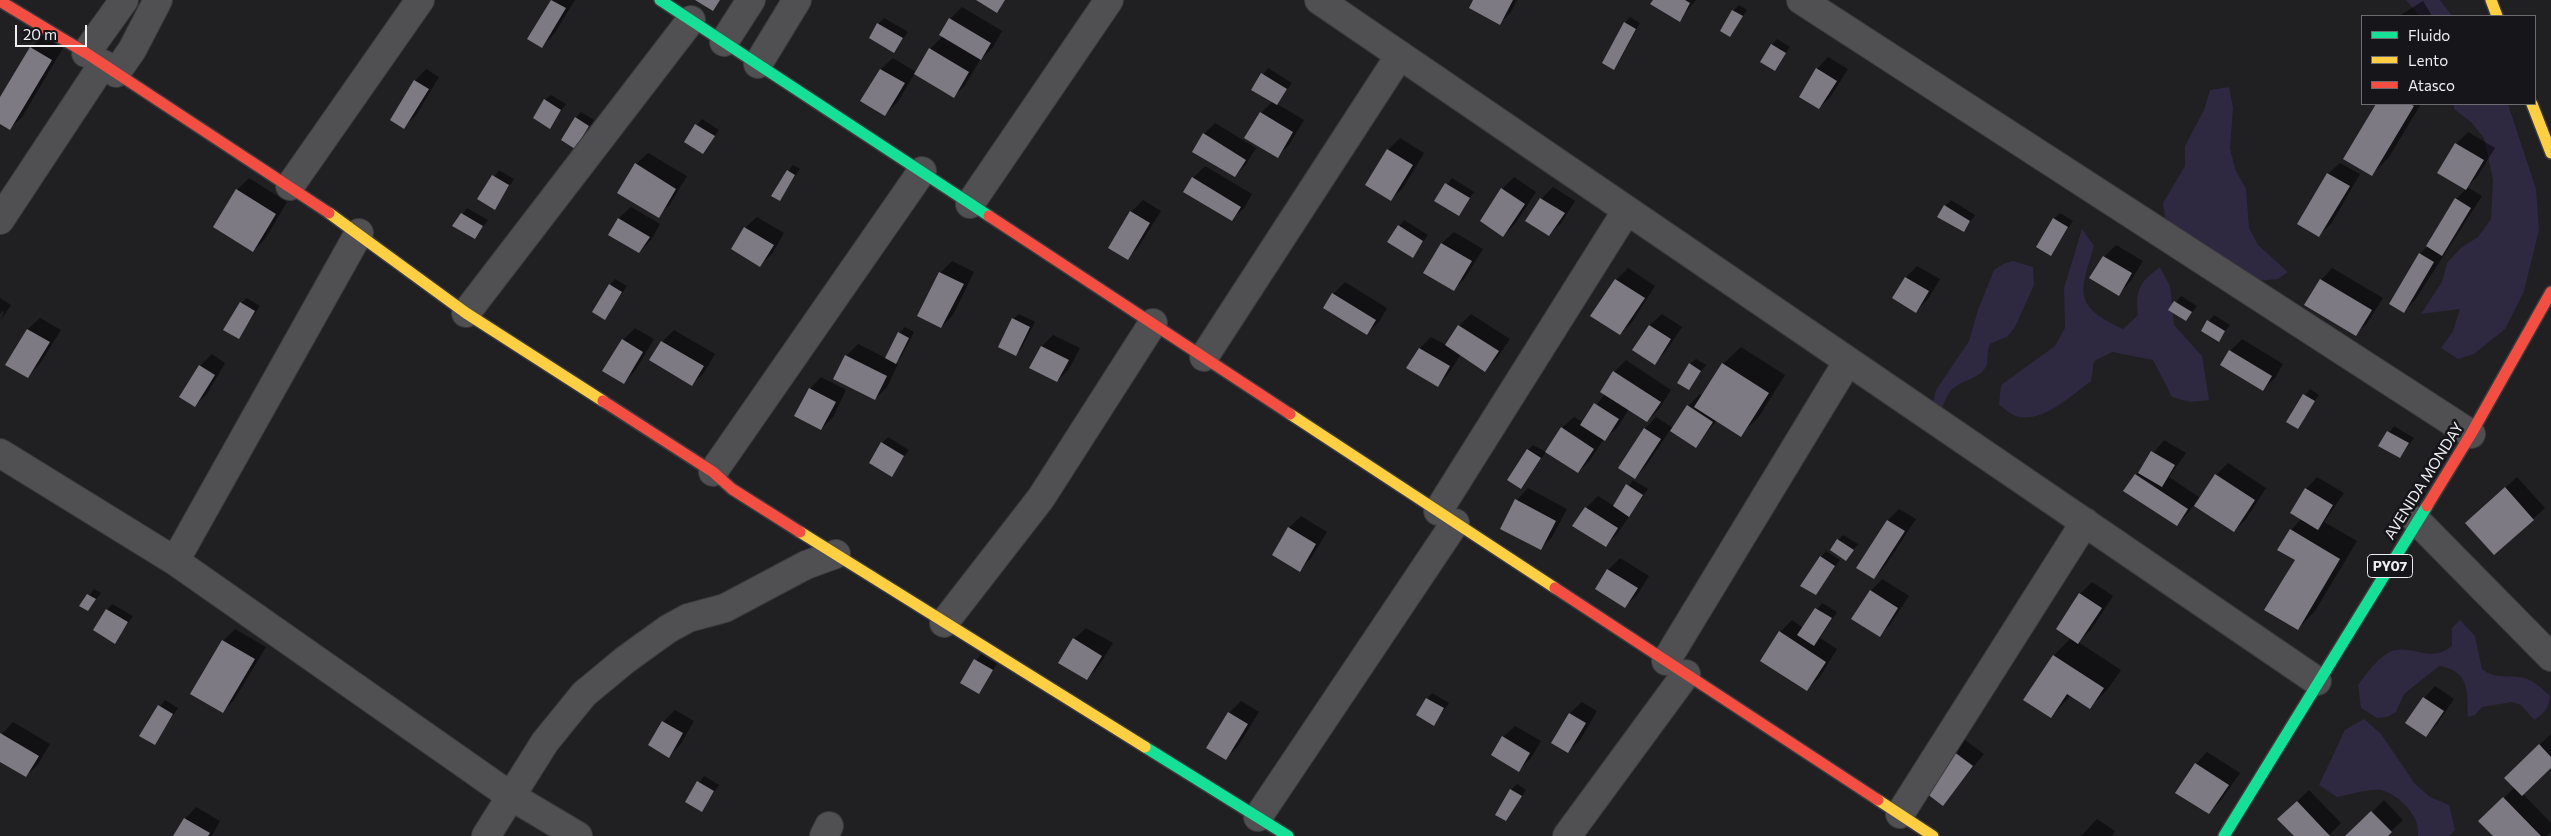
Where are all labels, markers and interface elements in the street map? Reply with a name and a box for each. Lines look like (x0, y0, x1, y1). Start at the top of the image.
scale bar (18, 15, 90, 47)
legend (2361, 15, 2536, 105)
text: 20 m (23, 25, 57, 43)
text: Fluido (2408, 26, 2450, 44)
text: Lento (2408, 51, 2448, 69)
text: Atasco (2408, 76, 2455, 94)
street label: AVENIDA MONDAY (2381, 419, 2467, 543)
road number: PY07 (2368, 554, 2412, 578)

